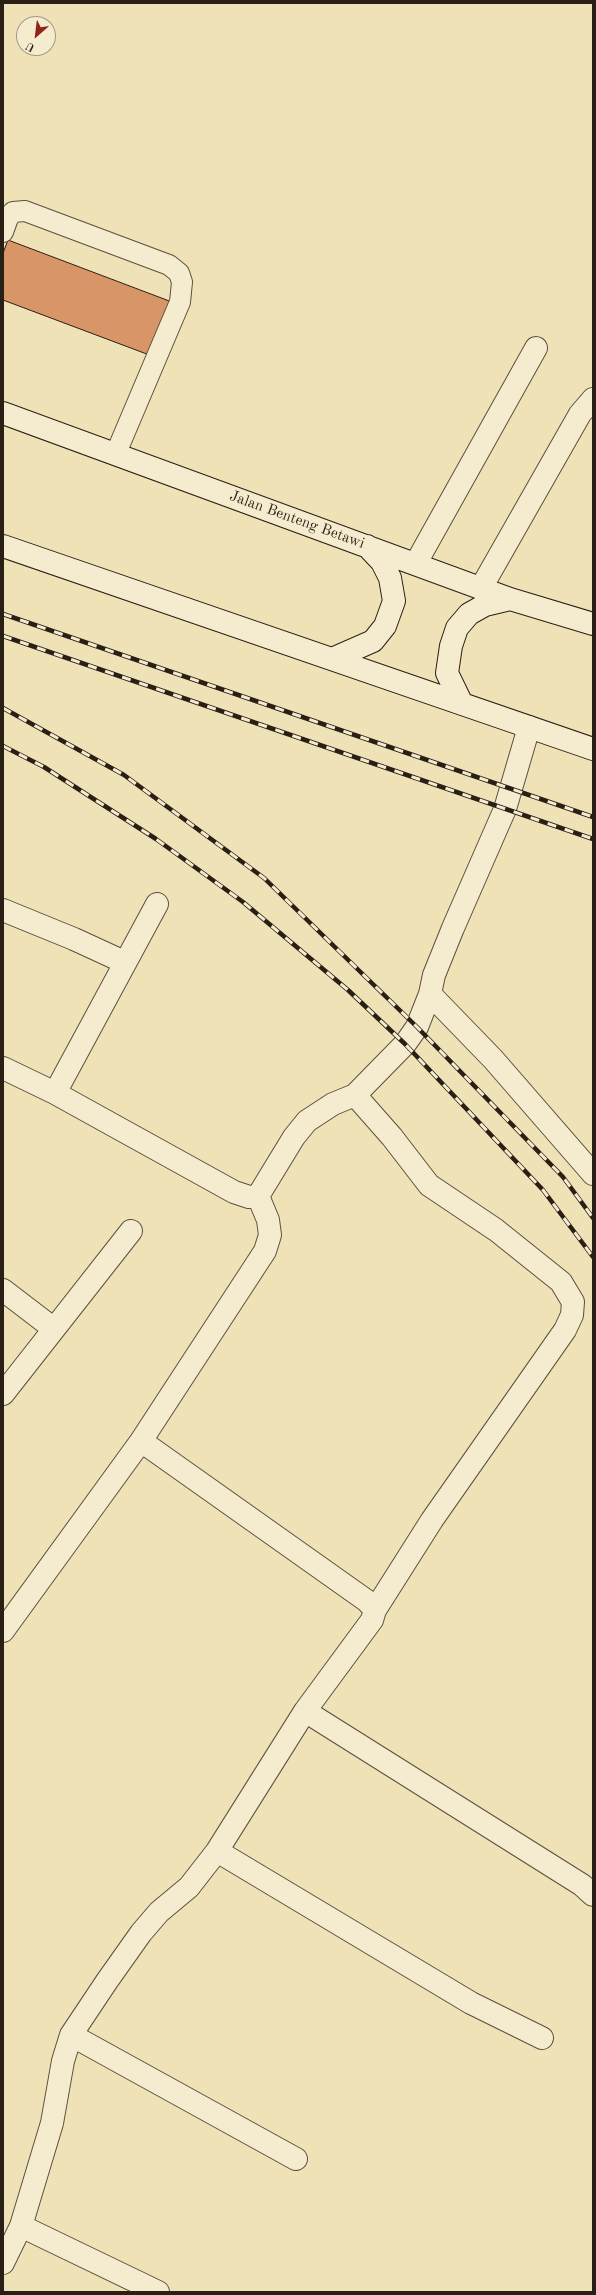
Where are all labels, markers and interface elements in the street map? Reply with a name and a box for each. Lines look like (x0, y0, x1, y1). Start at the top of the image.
north arrow (16, 16, 56, 56)
text: U (24, 39, 37, 53)
street label: Jalan Benteng Betawi (227, 487, 367, 553)

